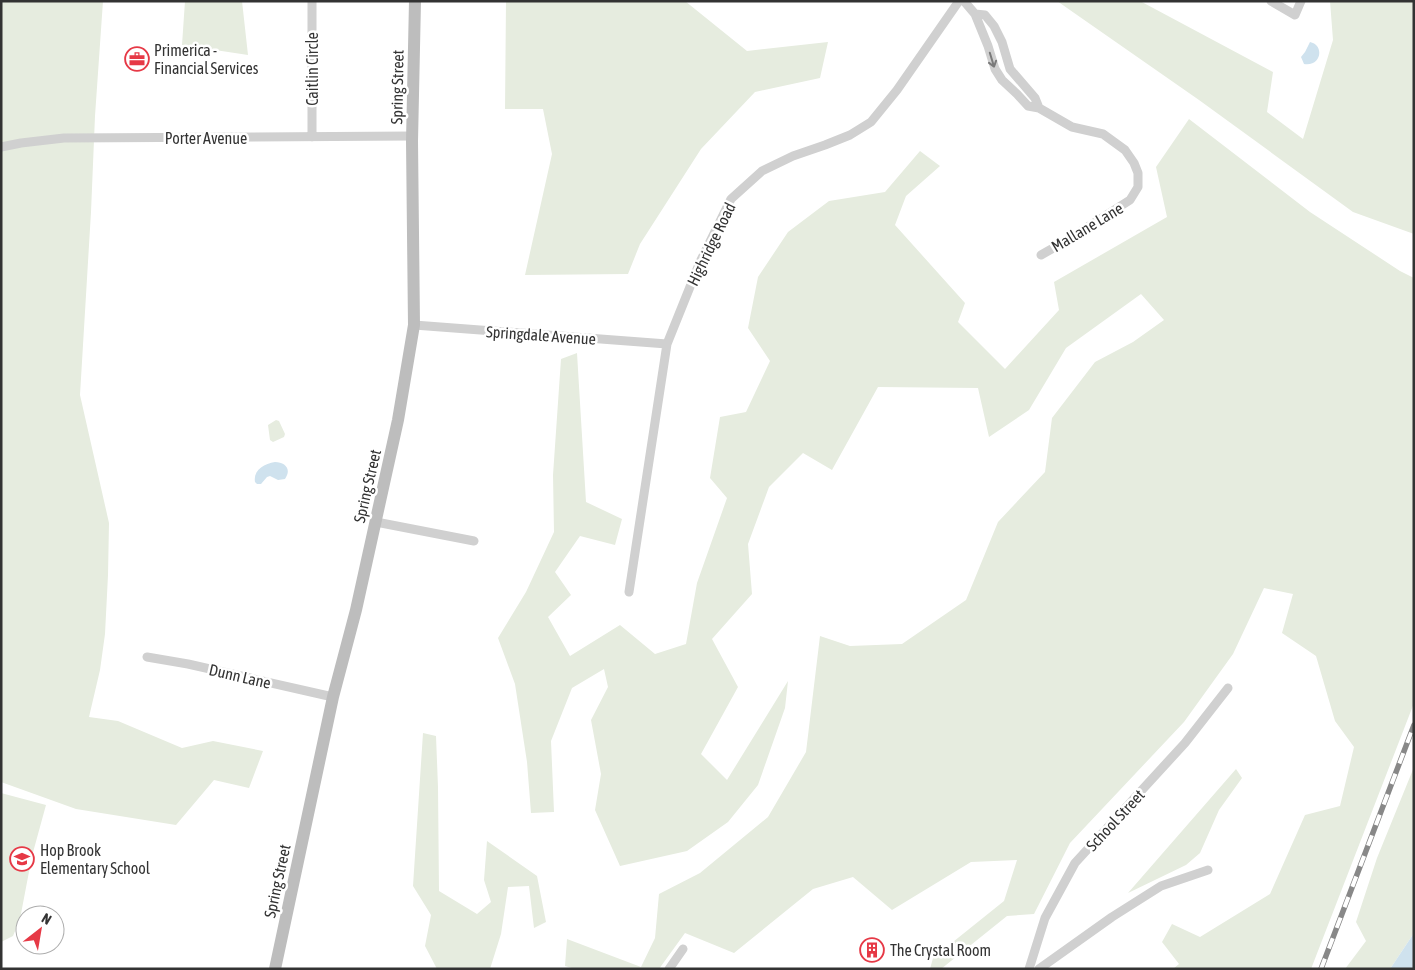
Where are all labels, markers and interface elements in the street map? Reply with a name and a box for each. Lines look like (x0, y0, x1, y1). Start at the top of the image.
street label: Caitlin Circle (303, 32, 321, 106)
place label: Primerica - Financial Services (154, 41, 259, 77)
office icon: Primerica - Financial Services (124, 46, 150, 72)
street label: Spring Street (387, 49, 408, 124)
one-way arrow (987, 51, 997, 67)
street label: Porter Avenue (165, 129, 247, 147)
street label: Mallane Lane (1048, 199, 1126, 255)
street label: Highridge Road (683, 200, 740, 289)
street label: Springdale Avenue (485, 322, 596, 349)
street label: Spring Street (350, 447, 385, 525)
street label: Dunn Lane (207, 660, 273, 692)
street label: School Street (1082, 785, 1148, 854)
place label: Hop Brook Elementary School (40, 841, 151, 878)
street label: Spring Street (260, 842, 295, 920)
school or university icon: Hop Brook Elementary School (9, 846, 35, 872)
north arrow (15, 905, 65, 955)
text: N (39, 910, 54, 928)
building icon: The Crystal Room (859, 937, 885, 963)
place label: The Crystal Room (890, 941, 991, 960)

